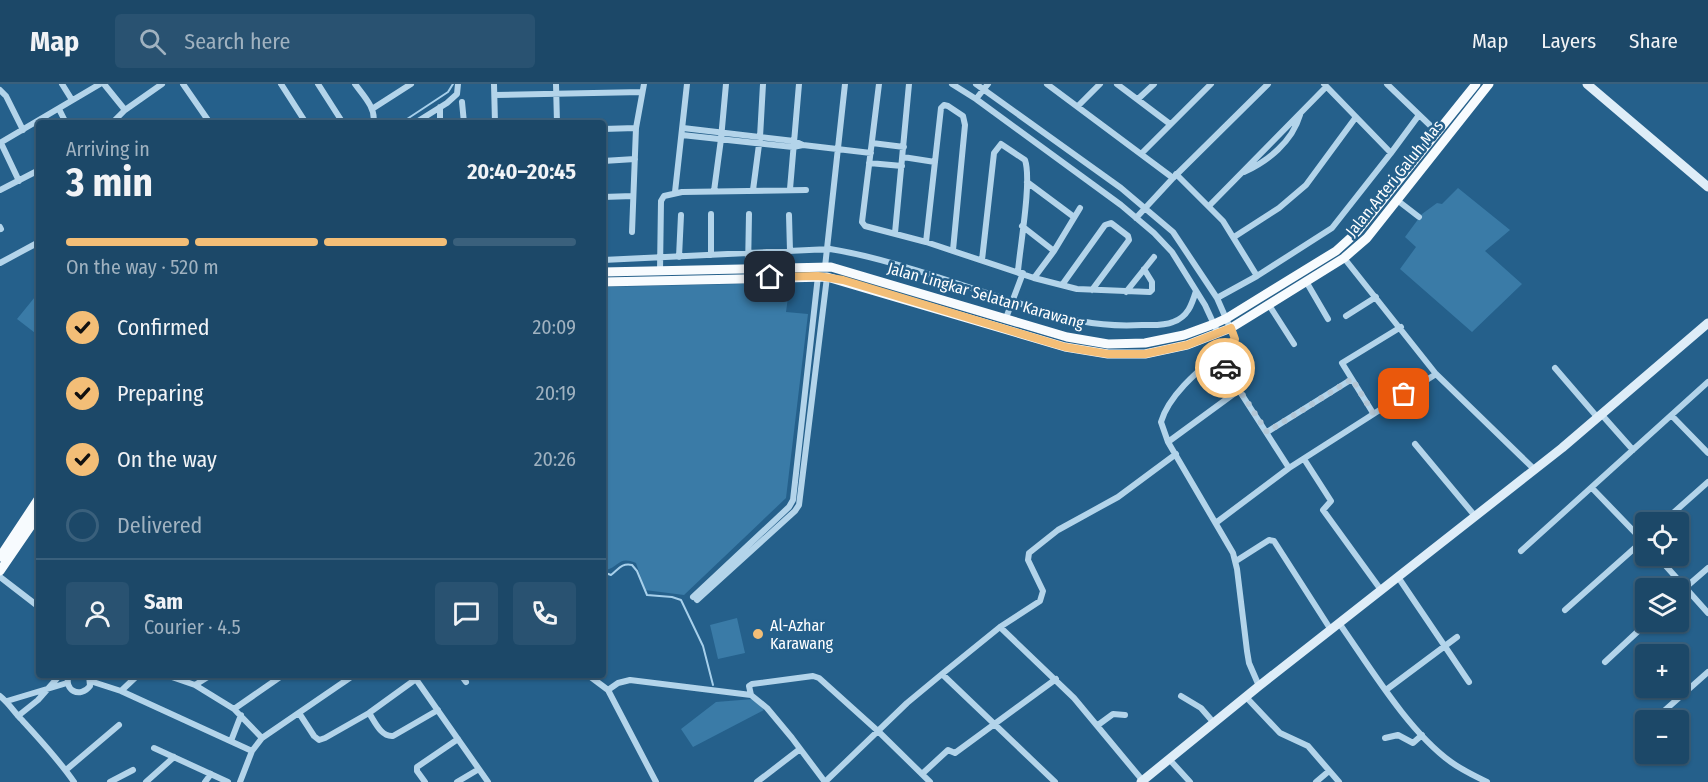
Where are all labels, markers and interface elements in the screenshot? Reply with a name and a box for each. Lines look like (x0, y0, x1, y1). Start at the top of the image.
search box (115, 14, 535, 68)
text: Map (30, 25, 79, 58)
icon: search (136, 25, 169, 58)
text: Search here (184, 28, 290, 55)
text: Map (1472, 28, 1508, 54)
text: Layers (1541, 28, 1596, 54)
text: Share (1629, 28, 1678, 54)
street label: Jalan Arteri Galuh Mas (1342, 116, 1447, 240)
text: Arriving in (66, 137, 150, 161)
text: 20:40–20:45 (467, 158, 576, 185)
text: 3 min (66, 160, 153, 206)
pin (744, 251, 795, 302)
text: On the way · 520 m (66, 255, 219, 279)
street label: Jalan Lingkar Selatan Karawang (885, 258, 1087, 333)
icon: home (753, 260, 786, 293)
icon: check (66, 311, 99, 344)
text: Confirmed (117, 314, 210, 341)
text: 20:09 (533, 315, 576, 339)
courier (1195, 338, 1255, 398)
icon: car (1209, 352, 1242, 385)
pin (1378, 368, 1429, 419)
icon: check (66, 377, 99, 410)
icon: bag (1387, 377, 1420, 410)
text: Preparing (117, 380, 203, 407)
text: 20:19 (536, 381, 576, 405)
icon: check (66, 443, 99, 476)
text: On the way (117, 446, 217, 473)
text: 20:26 (534, 447, 576, 471)
text: Delivered (117, 512, 202, 539)
map controls (1635, 512, 1689, 764)
button: locate (1635, 512, 1689, 566)
button: layers (1635, 578, 1689, 632)
button: person (66, 582, 129, 645)
button: chat (435, 582, 498, 645)
button: phone (513, 582, 576, 645)
text: Sam (144, 588, 183, 615)
text: Courier · 4.5 (144, 615, 241, 639)
place label: Al-Azhar Karawang (770, 616, 834, 653)
marker: Al-Azhar Karawang (751, 627, 765, 641)
button: + (1635, 644, 1689, 698)
button: − (1635, 710, 1689, 764)

